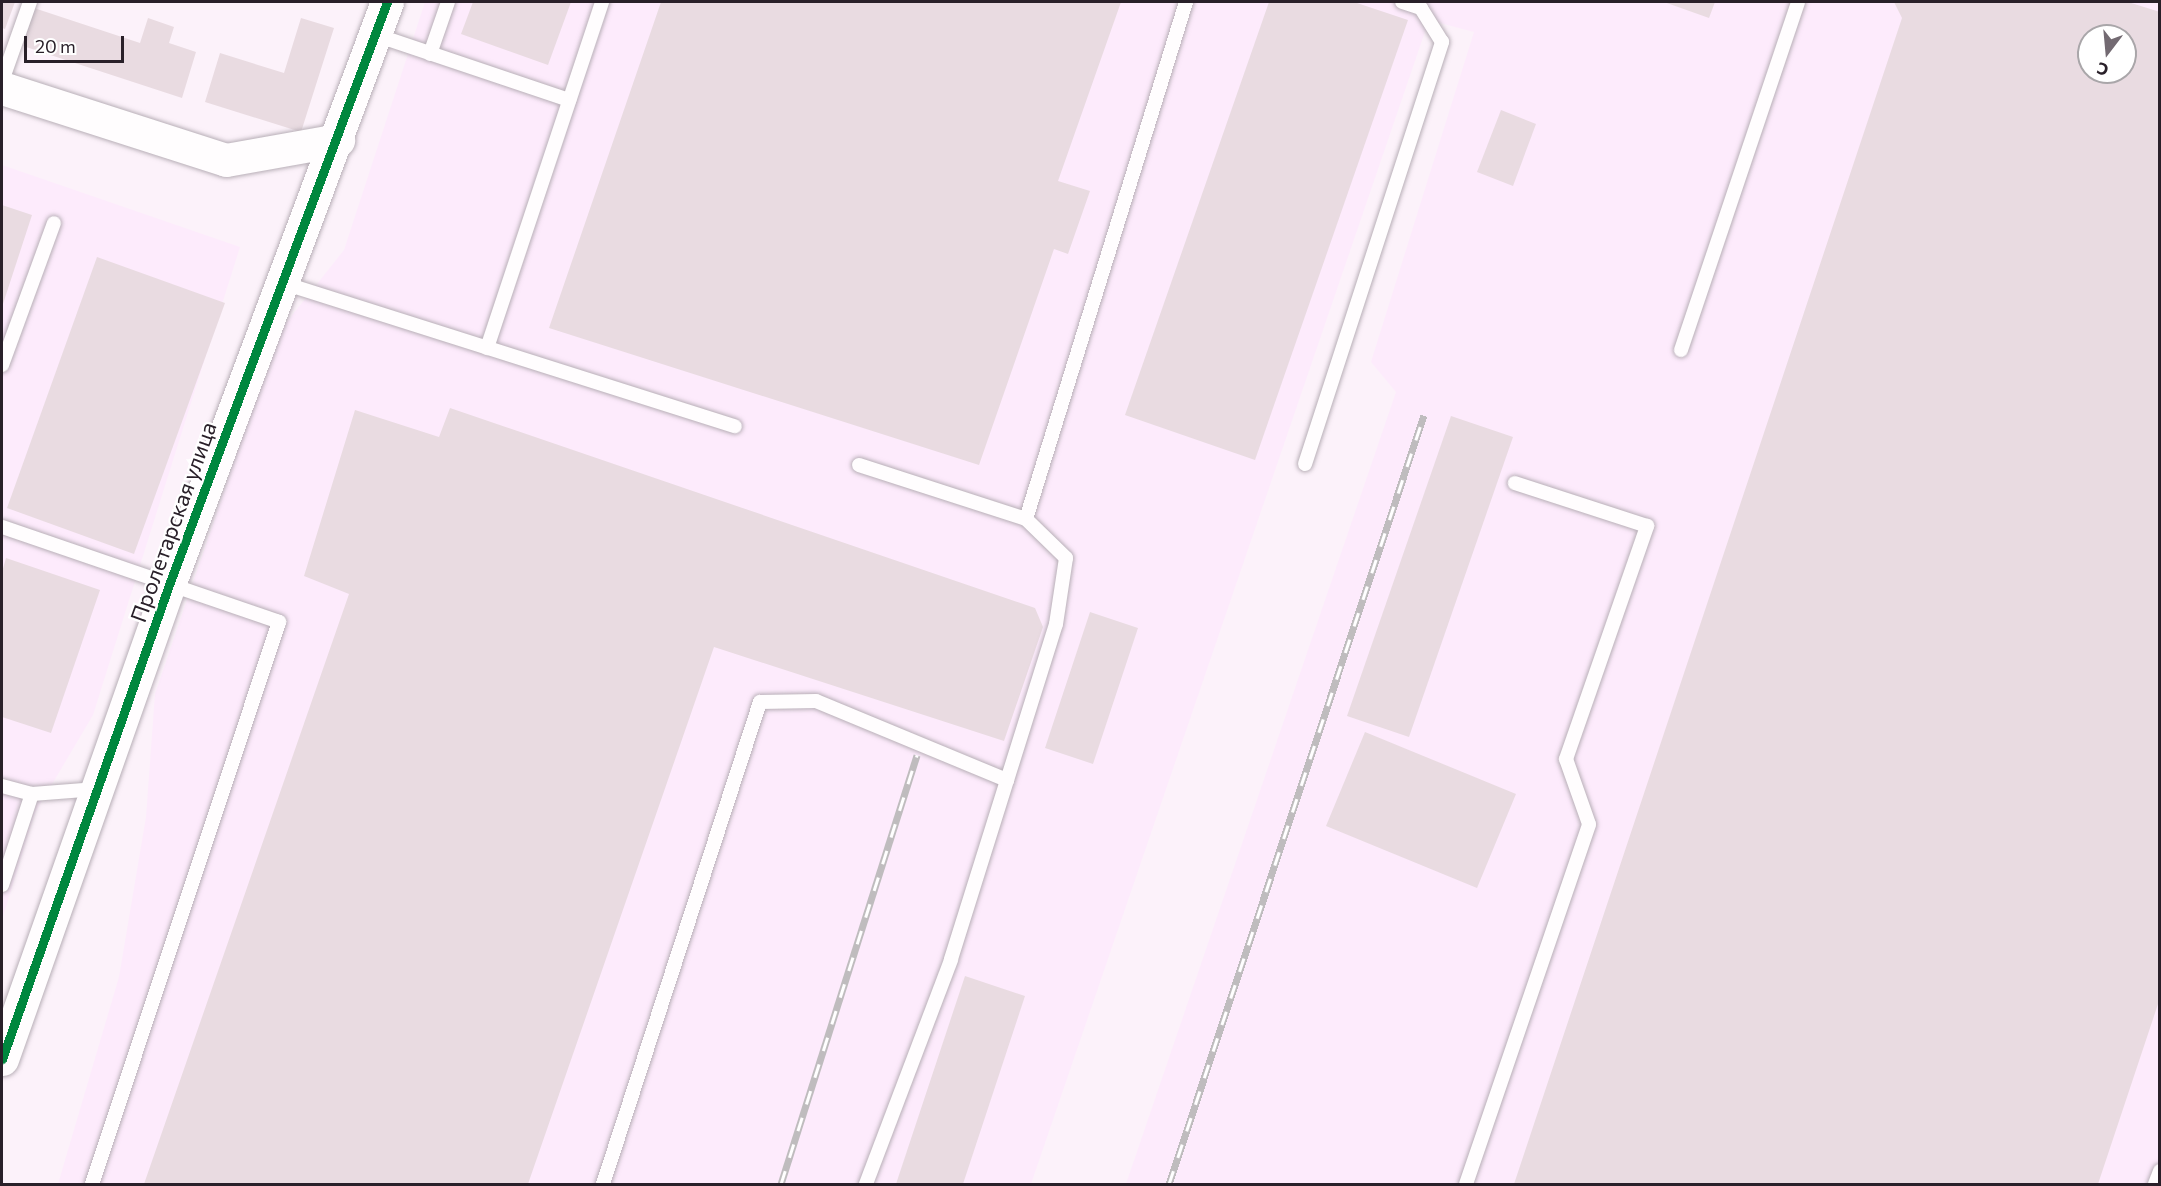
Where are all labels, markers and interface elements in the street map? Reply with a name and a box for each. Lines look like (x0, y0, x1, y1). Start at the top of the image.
scale bar (27, 24, 128, 62)
north arrow (2077, 24, 2137, 84)
text: 20 m (35, 35, 76, 57)
text: С (2095, 59, 2110, 81)
street label: Пролетарская улица (124, 418, 222, 626)

